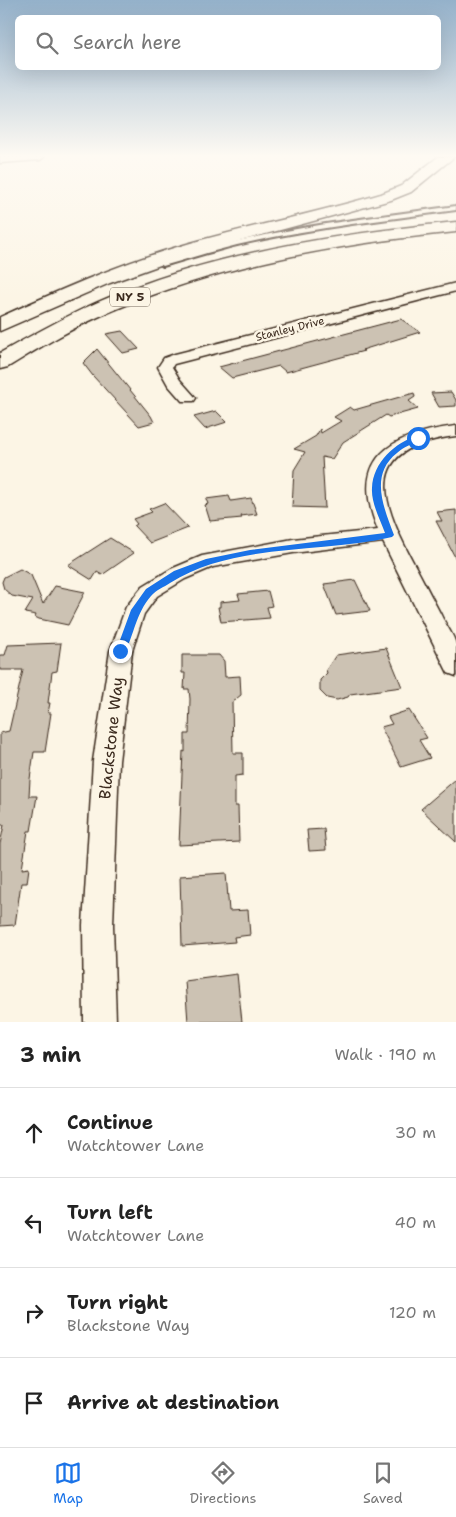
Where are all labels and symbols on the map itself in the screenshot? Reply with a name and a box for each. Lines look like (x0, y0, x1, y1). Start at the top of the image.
road number: NY 5 (110, 288, 150, 306)
street label: Stanley Drive (254, 313, 326, 345)
route start (407, 427, 430, 450)
route end (109, 640, 132, 663)
street label: Blackstone Way (94, 676, 128, 800)

